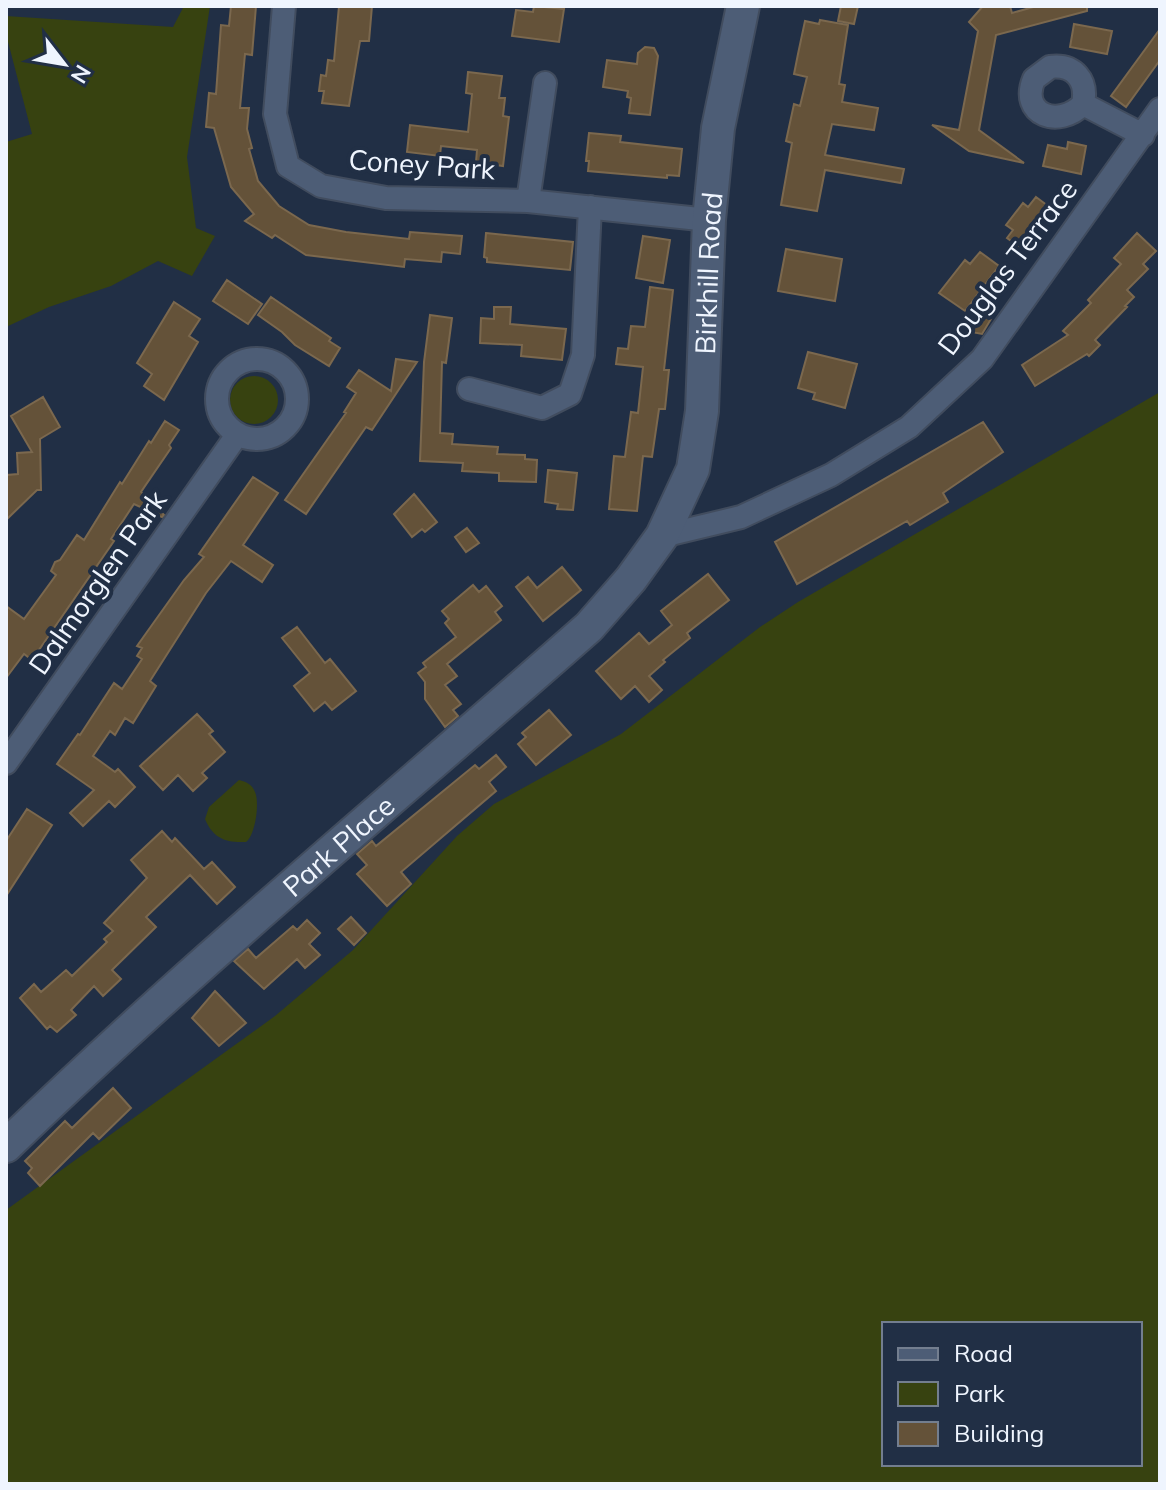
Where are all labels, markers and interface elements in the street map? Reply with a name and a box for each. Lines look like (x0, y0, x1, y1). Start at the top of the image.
north arrow (24, 24, 104, 104)
text: N (65, 60, 97, 89)
street label: Coney Park (348, 141, 497, 187)
street label: Douglas Terrace (930, 172, 1084, 362)
street label: Birkhill Road (687, 190, 729, 355)
street label: Dalmorglen Park (21, 483, 174, 681)
street label: Park Place (275, 787, 401, 903)
legend (882, 1322, 1142, 1466)
text: Road (954, 1338, 1013, 1368)
text: Park (954, 1378, 1005, 1408)
text: Building (954, 1418, 1044, 1448)

